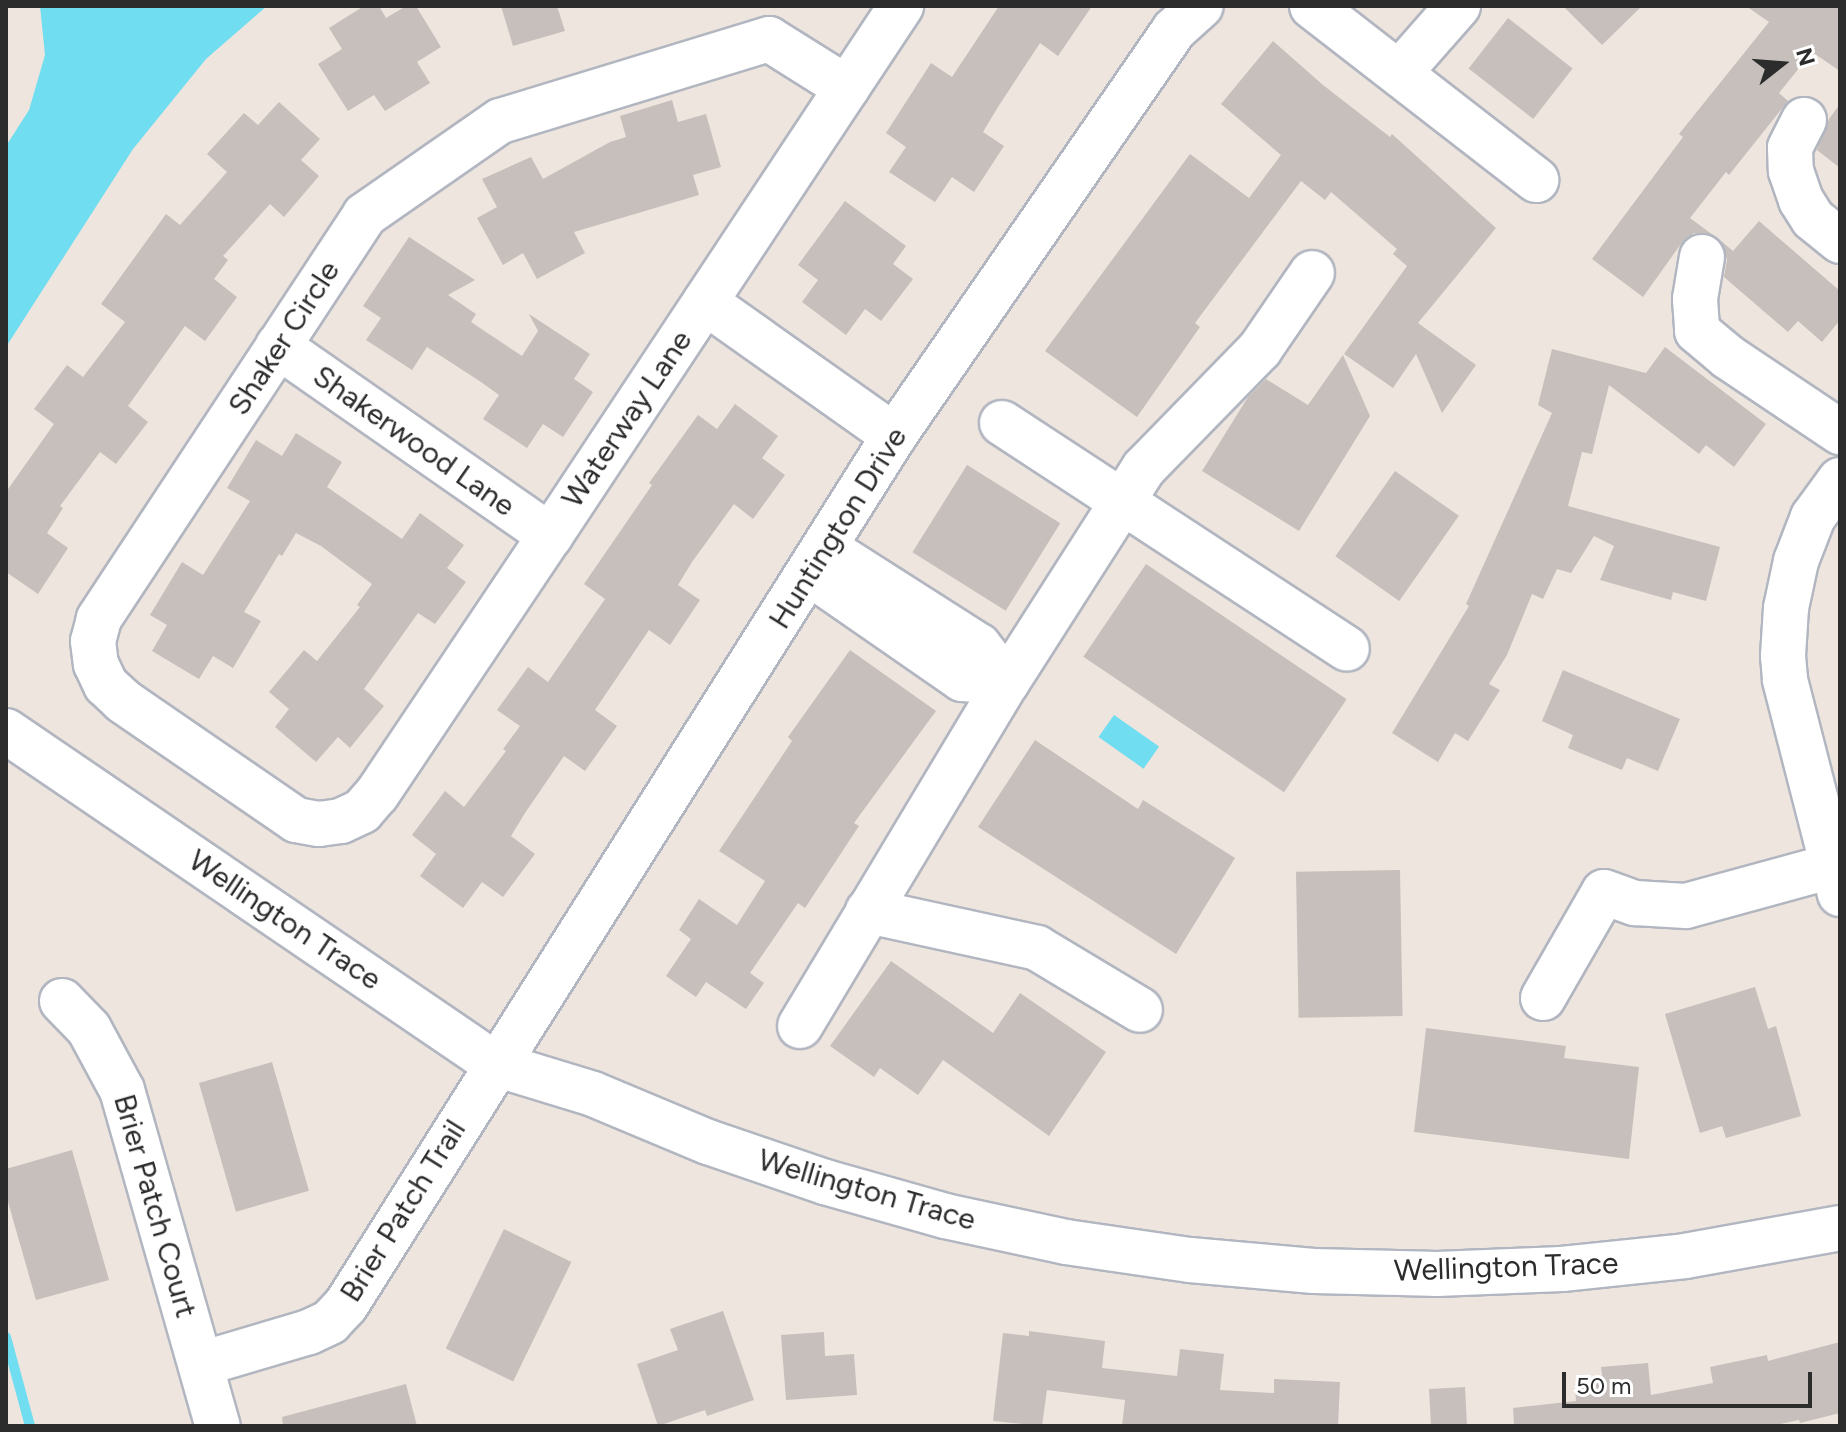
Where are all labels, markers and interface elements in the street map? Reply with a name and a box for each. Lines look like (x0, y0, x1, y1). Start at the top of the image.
north arrow (1742, 24, 1822, 104)
text: N (1790, 45, 1821, 69)
street label: Shaker Circle (221, 254, 347, 422)
street label: Waterway Lane (554, 323, 700, 515)
street label: Shakerwood Lane (306, 358, 522, 524)
street label: Huntington Drive (762, 421, 914, 635)
street label: Wellington Trace (182, 842, 388, 998)
street label: Brier Patch Court (106, 1090, 204, 1322)
street label: Brier Patch Trail (333, 1113, 473, 1309)
street label: Wellington Trace (754, 1142, 980, 1238)
street label: Wellington Trace (1393, 1245, 1619, 1289)
scale bar (1566, 1356, 1816, 1406)
text: 50 m (1576, 1371, 1632, 1400)

